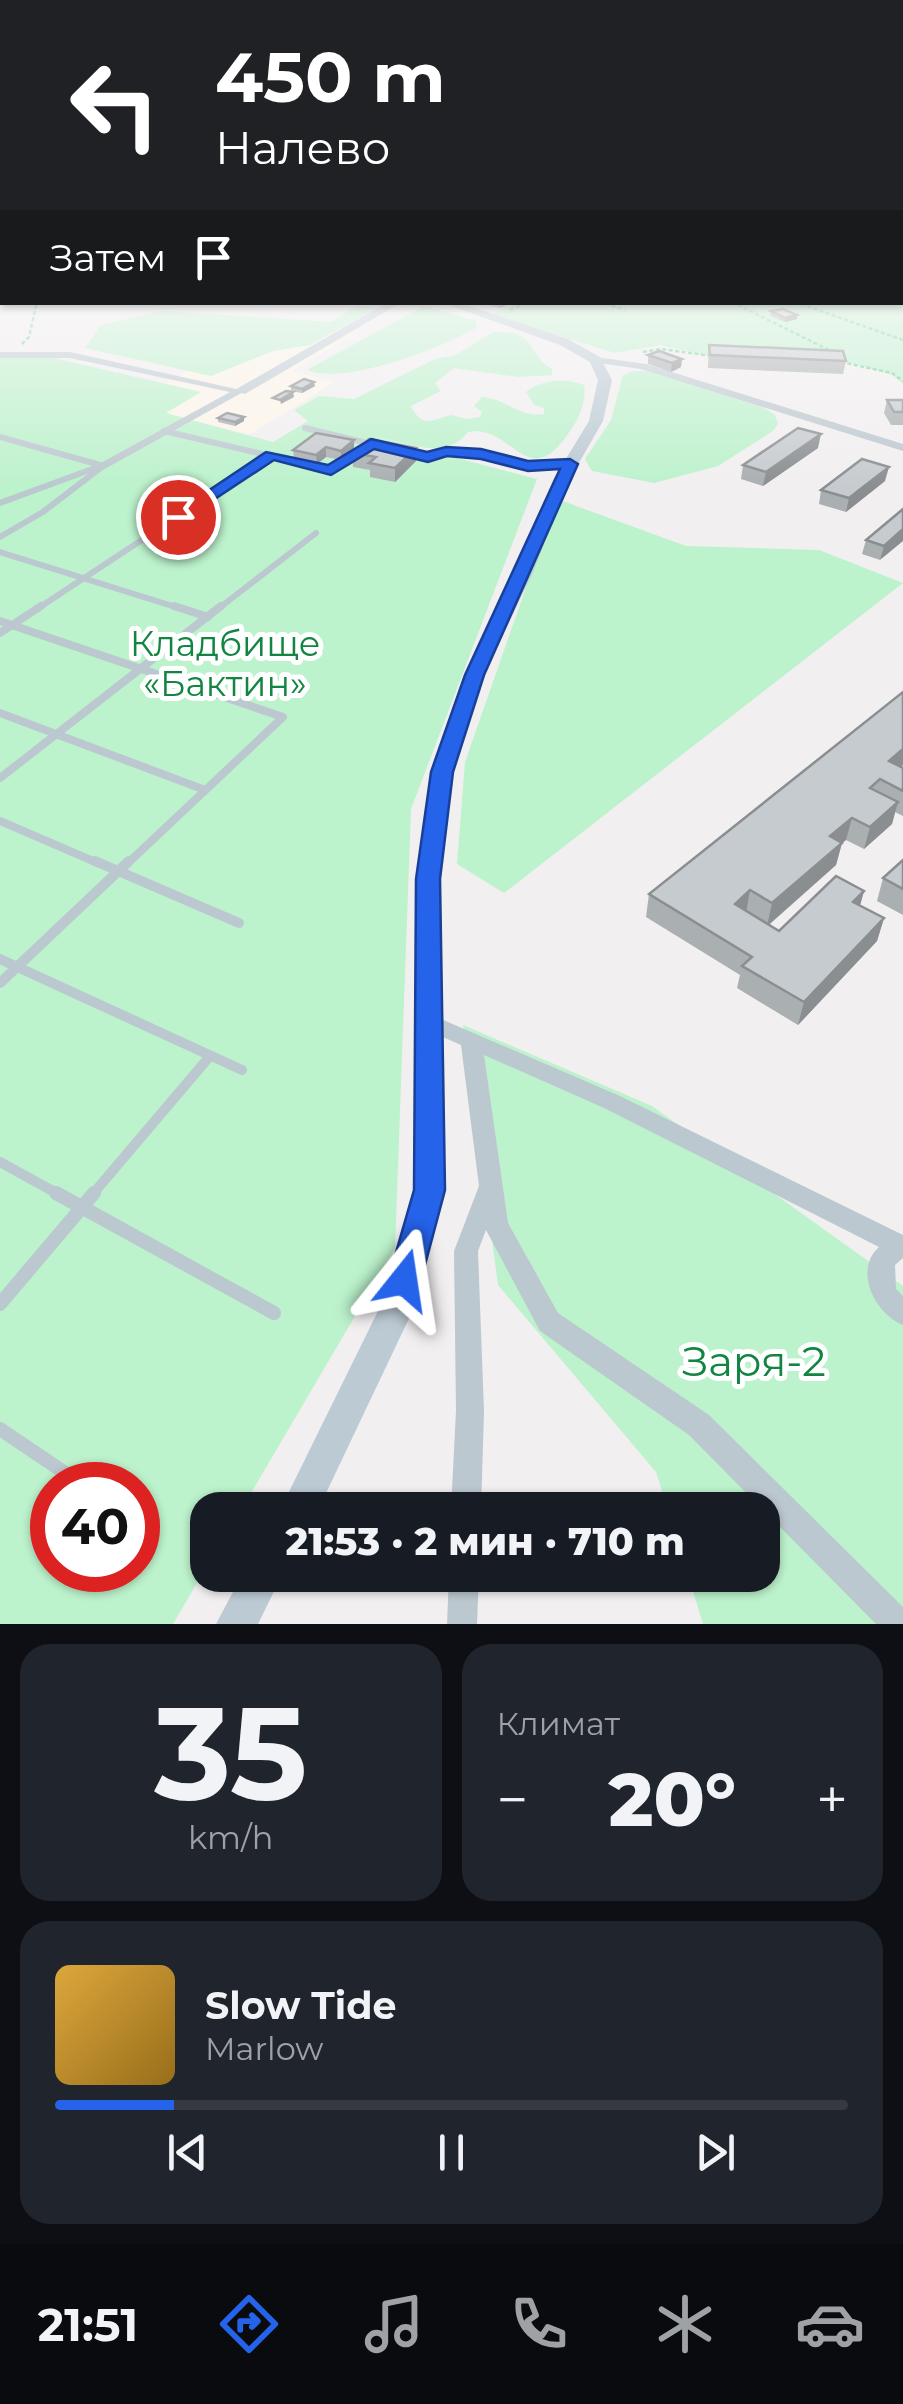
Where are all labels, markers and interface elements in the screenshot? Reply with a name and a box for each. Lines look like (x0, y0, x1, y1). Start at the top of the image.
text: 450 m (215, 34, 446, 120)
icon: left (50, 40, 180, 170)
text: Налево (215, 120, 390, 175)
icon: arrive (186, 230, 241, 285)
text: Затем (50, 234, 166, 281)
pin (136, 475, 221, 560)
icon: arrive (151, 490, 206, 545)
park label: Кладбище «Бактин» (130, 622, 320, 705)
position arrow (352, 1228, 456, 1332)
park label: Заря-2 (682, 1335, 826, 1387)
speed limit sign: 40 (30, 1462, 160, 1592)
text: 21:53 · 2 мин · 710 m (285, 1518, 685, 1565)
text: 35 (154, 1673, 307, 1832)
text: Климат (497, 1704, 620, 1743)
text: 20° (608, 1753, 736, 1845)
text: − (497, 1766, 528, 1833)
text: + (816, 1766, 848, 1833)
text: km/h (188, 1818, 273, 1857)
text: Slow Tide (205, 1982, 397, 2029)
text: Marlow (205, 2029, 323, 2068)
icon: previous (160, 2125, 215, 2180)
icon: pause (424, 2125, 479, 2180)
icon: next (688, 2125, 743, 2180)
icon: directions (214, 2289, 284, 2359)
icon: music (359, 2289, 429, 2359)
icon: phone (504, 2289, 574, 2359)
icon: climate (650, 2289, 720, 2359)
icon: car (795, 2289, 865, 2359)
text: 21:51 (38, 2297, 138, 2352)

